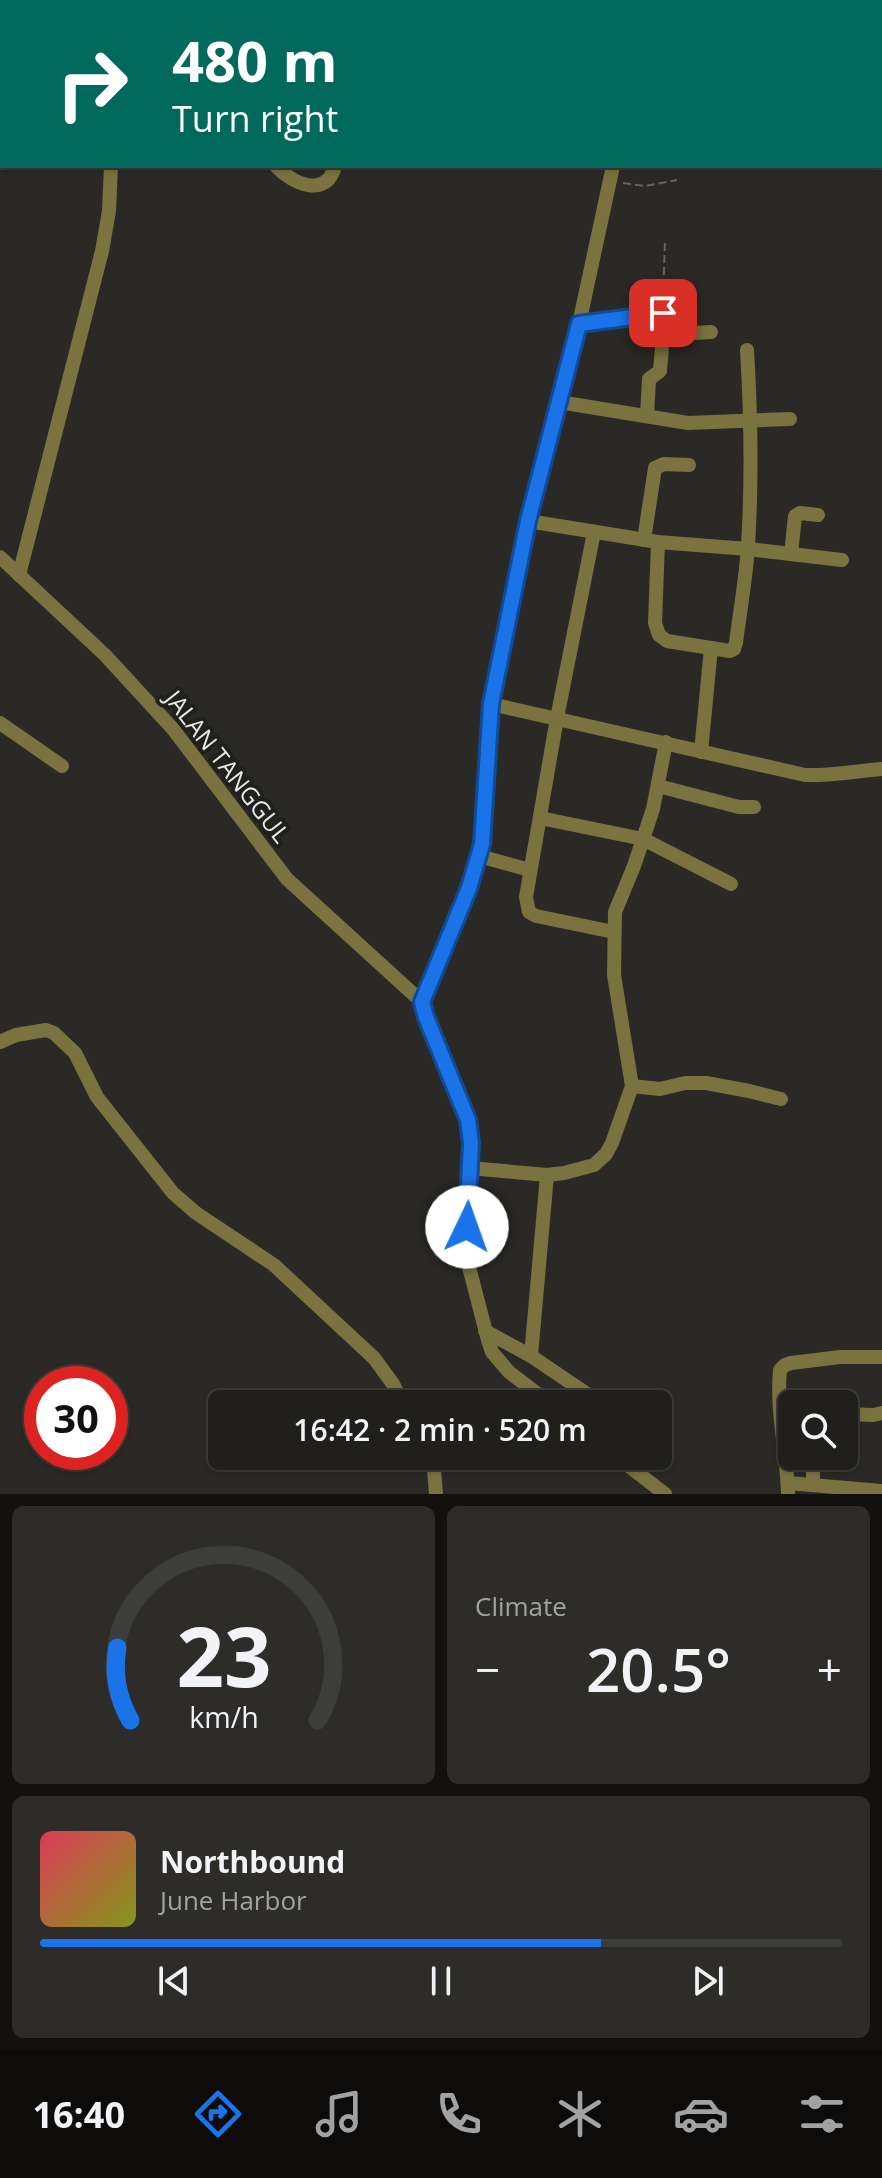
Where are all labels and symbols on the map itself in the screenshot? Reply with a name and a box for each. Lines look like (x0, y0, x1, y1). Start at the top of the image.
pin (629, 279, 697, 347)
street label: JALAN TANGGUL (157, 681, 298, 849)
position arrow (425, 1185, 509, 1269)
speed limit sign: 30 (24, 1366, 128, 1470)

